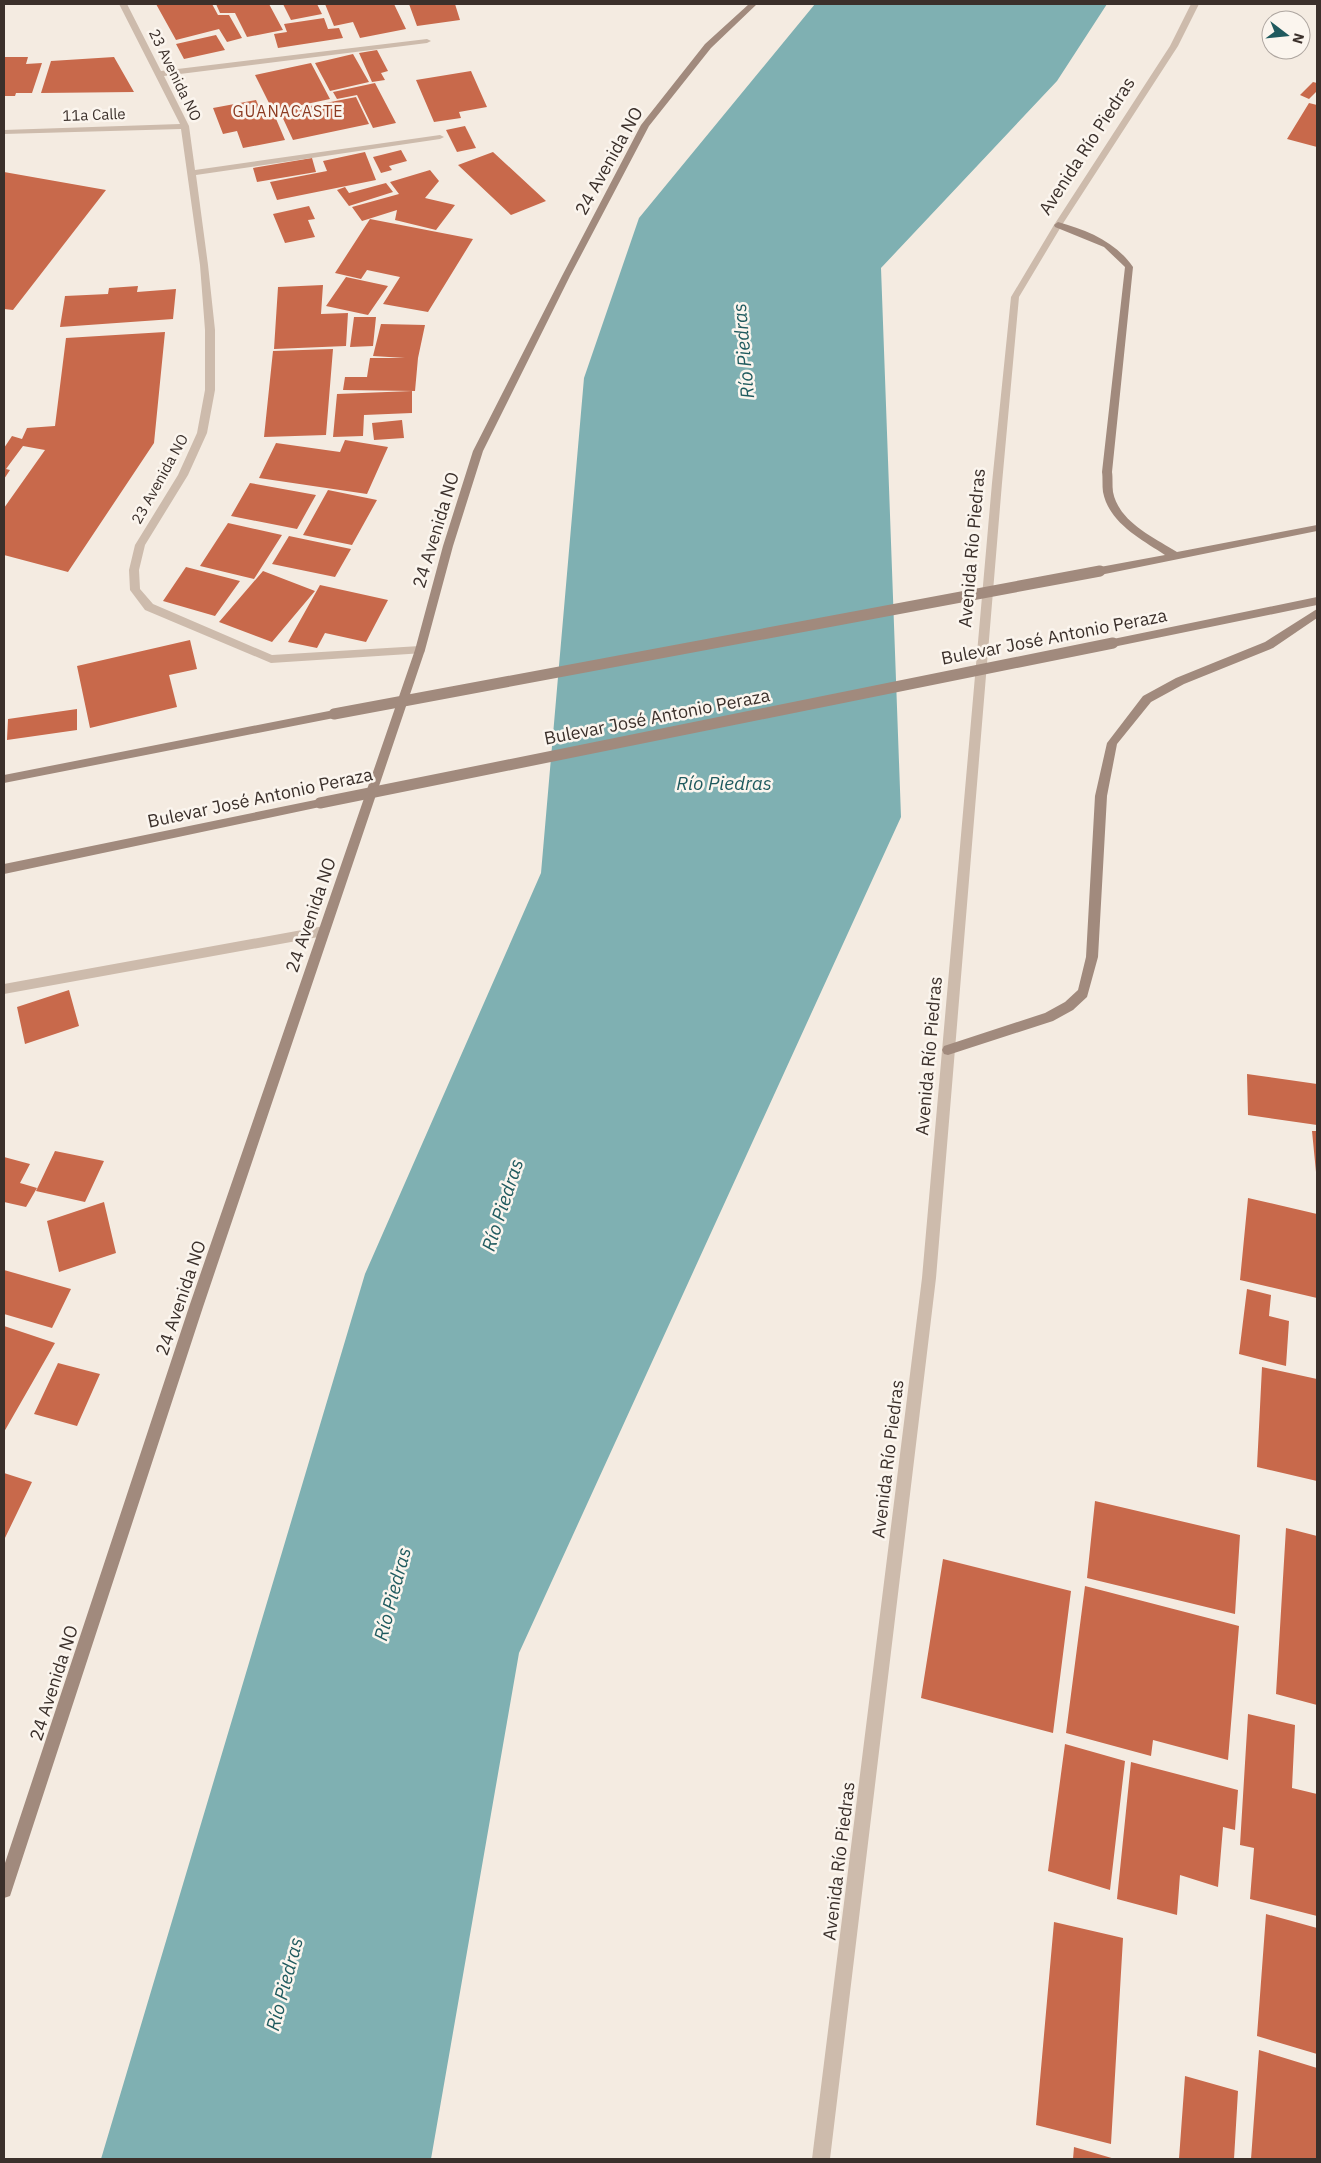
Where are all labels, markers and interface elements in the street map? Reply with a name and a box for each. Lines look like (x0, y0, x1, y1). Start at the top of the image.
north arrow (1261, 10, 1311, 60)
street label: 23 Avenida NO (145, 26, 206, 124)
text: N (1288, 31, 1309, 46)
street label: Avenida Río Piedras (1033, 72, 1140, 219)
district label: GUANACASTE (232, 101, 344, 121)
street label: 24 Avenida NO (569, 103, 648, 219)
street label: 11a Calle (62, 104, 126, 125)
water label: Río Piedras (727, 302, 759, 400)
street label: 23 Avenida NO (127, 430, 192, 527)
street label: Avenida Río Piedras (953, 467, 990, 629)
street label: 24 Avenida NO (407, 469, 464, 591)
street label: Bulevar José Antonio Peraza (939, 603, 1169, 670)
street label: Bulevar José Antonio Peraza (542, 683, 772, 750)
street label: Bulevar José Antonio Peraza (145, 762, 375, 833)
water label: Río Piedras (676, 771, 772, 795)
street label: 24 Avenida NO (280, 854, 341, 975)
street label: Avenida Río Piedras (910, 975, 947, 1137)
water label: Río Piedras (476, 1156, 528, 1254)
street label: 24 Avenida NO (150, 1237, 211, 1358)
street label: Avenida Río Piedras (866, 1378, 909, 1540)
water label: Río Piedras (368, 1545, 416, 1643)
street label: 24 Avenida NO (24, 1622, 83, 1744)
street label: Avenida Río Piedras (817, 1780, 860, 1942)
water label: Río Piedras (260, 1935, 308, 2033)

